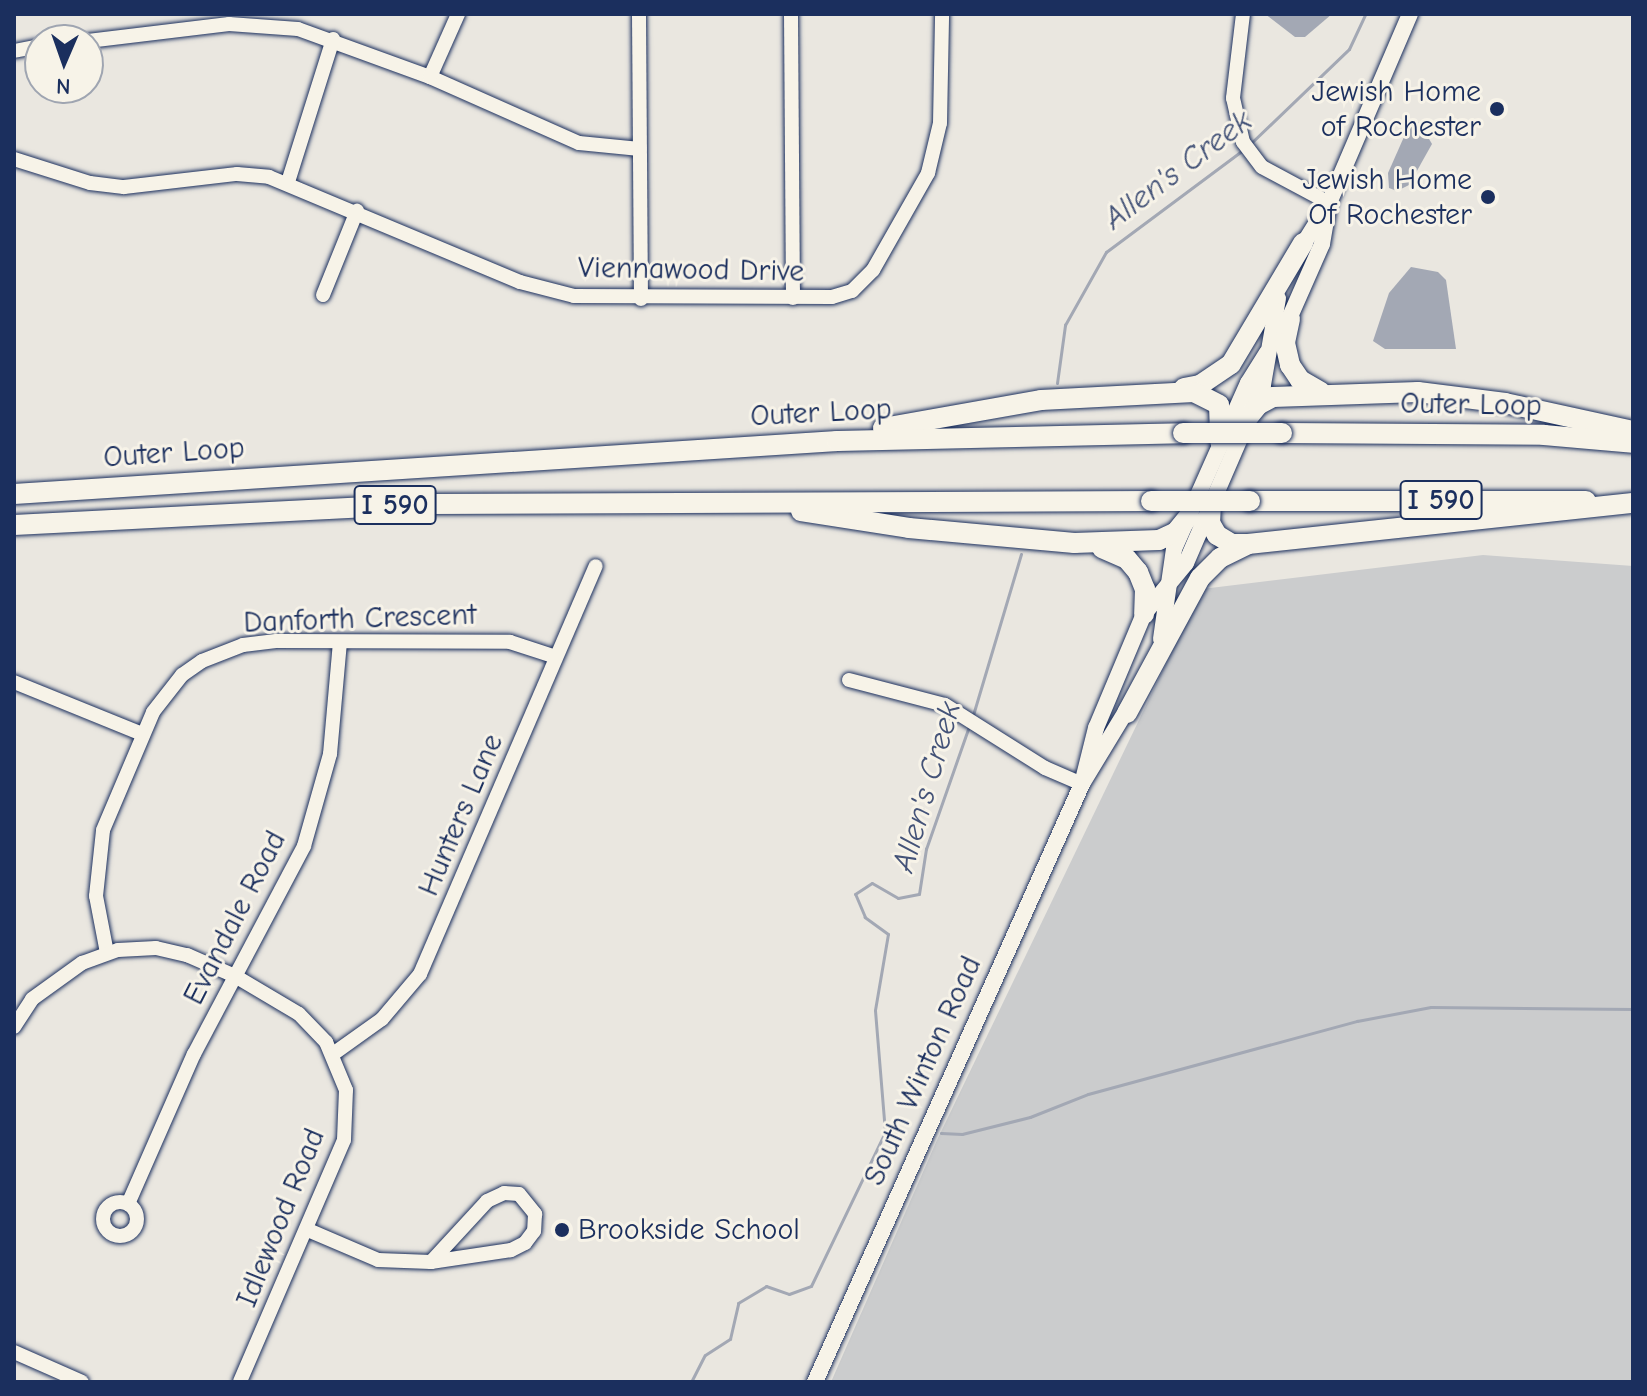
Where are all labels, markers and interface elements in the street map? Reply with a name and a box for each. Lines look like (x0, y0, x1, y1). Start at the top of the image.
north arrow (24, 24, 104, 104)
text: N (56, 73, 71, 99)
place label: Jewish Home of Rochester (1312, 74, 1481, 144)
marker: Jewish Home of Rochester (1488, 100, 1506, 118)
water label: Allen's Creek (1096, 102, 1260, 238)
place label: Jewish Home Of Rochester (1303, 162, 1472, 232)
marker: Jewish Home Of Rochester (1479, 188, 1497, 206)
street label: Viennawood Drive (578, 250, 804, 290)
street label: Outer Loop (1400, 386, 1542, 424)
street label: Outer Loop (749, 391, 893, 435)
street label: Outer Loop (102, 430, 246, 476)
road number: I 590 (1399, 476, 1483, 524)
road number: I 590 (353, 481, 437, 529)
street label: Danforth Crescent (243, 597, 477, 641)
water label: Allen's Creek (884, 698, 970, 876)
street label: Hunters Lane (411, 729, 511, 901)
street label: Evandale Road (176, 825, 294, 1011)
street label: South Winton Road (856, 951, 990, 1191)
street label: Idlewood Road (229, 1124, 333, 1312)
place label: Brookside School (578, 1212, 800, 1248)
marker: Brookside School (553, 1221, 571, 1239)

